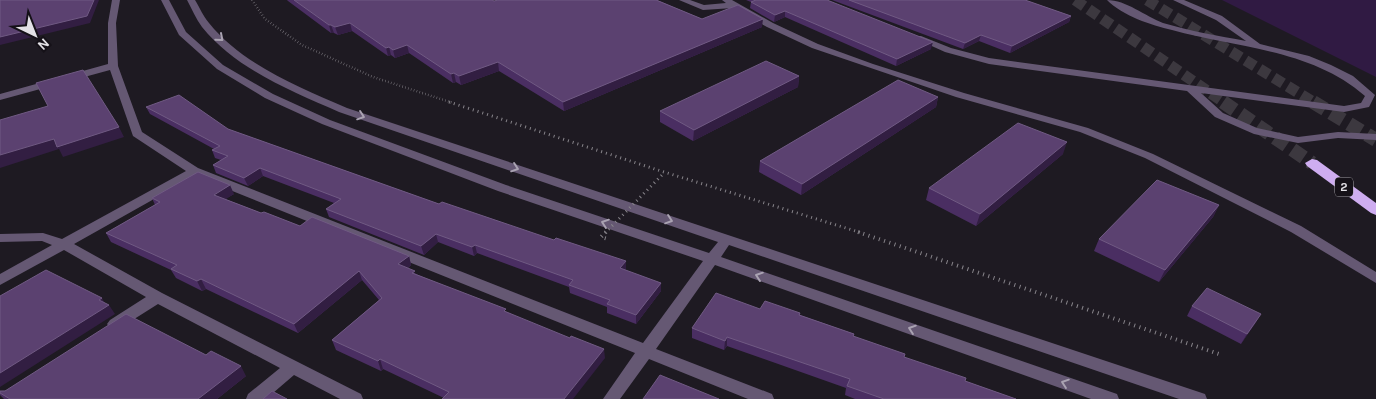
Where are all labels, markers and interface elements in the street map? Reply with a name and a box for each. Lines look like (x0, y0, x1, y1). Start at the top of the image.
north arrow (10, 10, 60, 60)
one-way arrow (214, 33, 223, 41)
text: N (34, 34, 53, 54)
one-way arrow (356, 111, 365, 121)
one-way arrow (510, 163, 519, 173)
road number: 2 (1335, 178, 1353, 196)
one-way arrow (664, 215, 673, 225)
one-way arrow (601, 219, 610, 229)
one-way arrow (755, 271, 763, 281)
one-way arrow (908, 325, 917, 335)
one-way arrow (1062, 379, 1070, 389)

